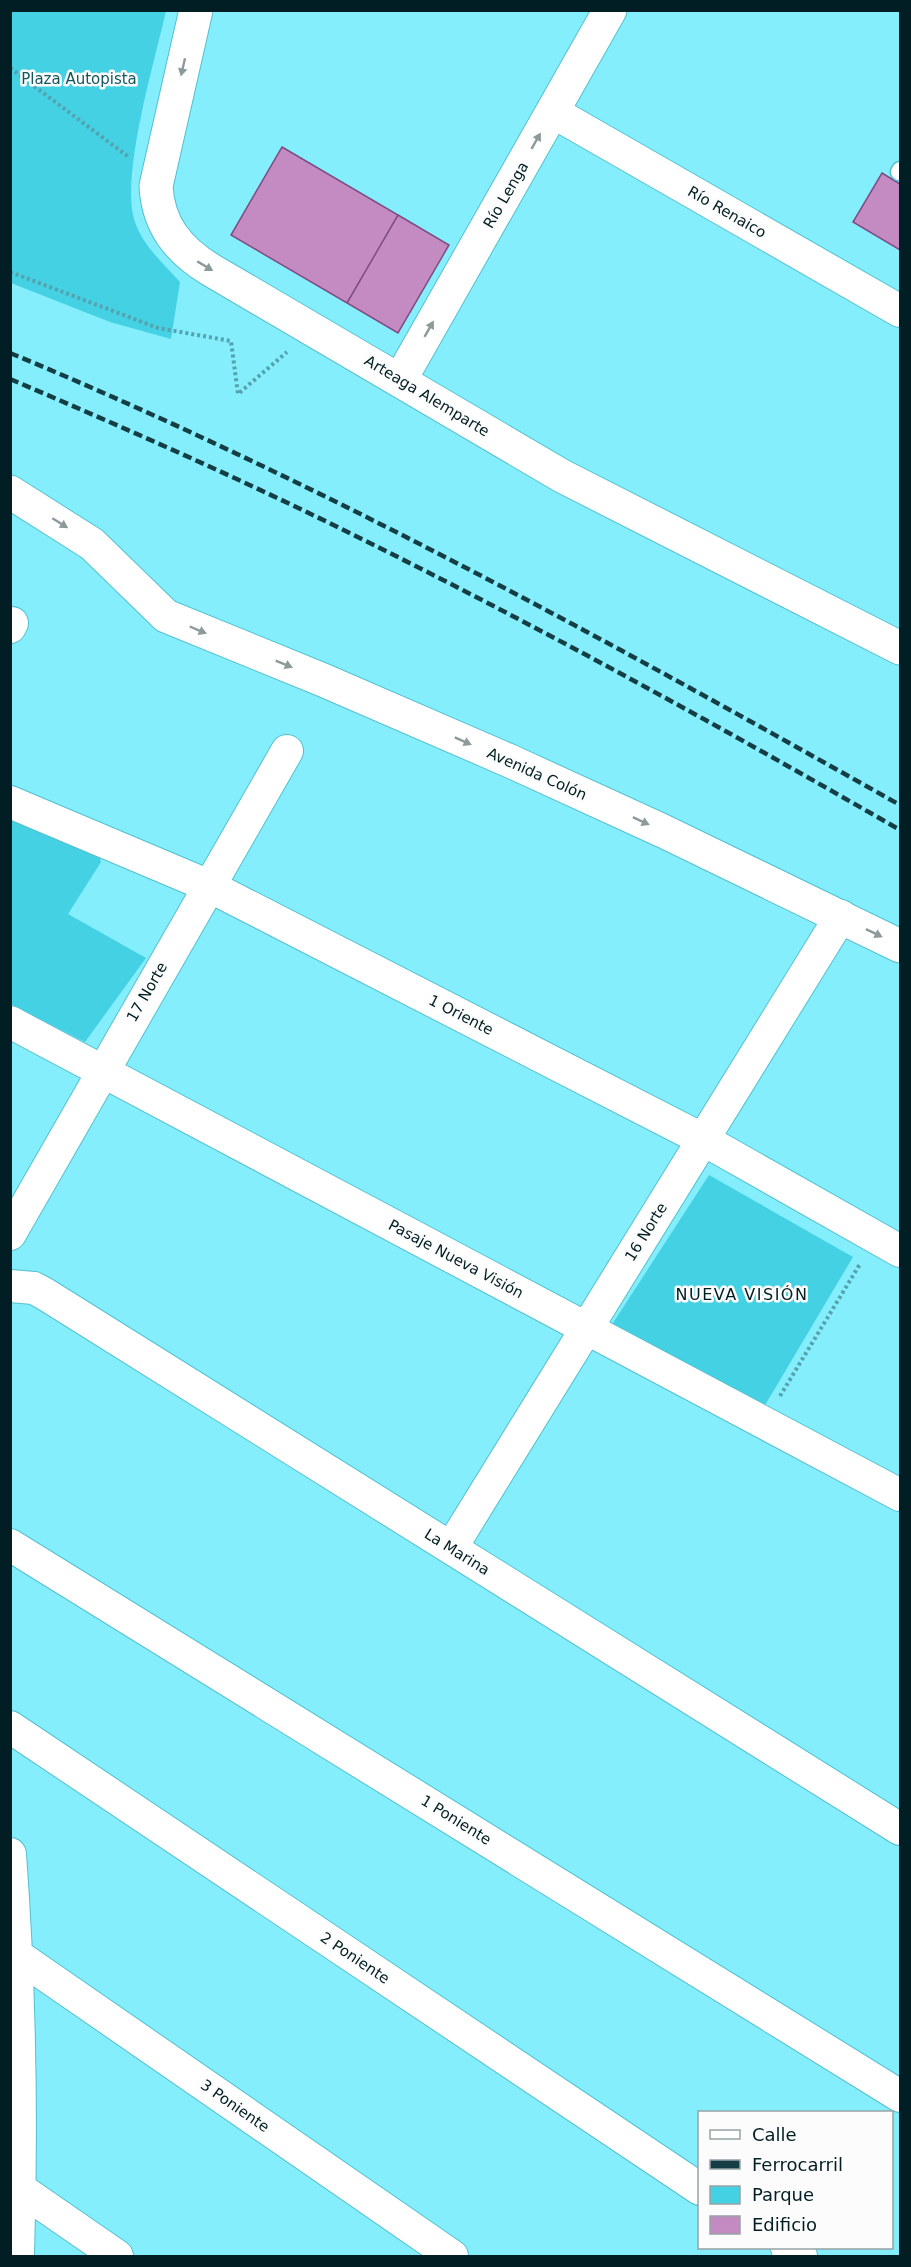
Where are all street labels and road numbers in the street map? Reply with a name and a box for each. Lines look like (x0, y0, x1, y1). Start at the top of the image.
street label: Río Lenga (480, 158, 532, 232)
street label: Río Renaico (684, 182, 770, 242)
street label: Arteaga Alemparte (361, 352, 493, 440)
street label: Avenida Colón (484, 744, 590, 804)
street label: 17 Norte (123, 959, 171, 1025)
street label: 1 Oriente (426, 991, 496, 1039)
street label: 16 Norte (621, 1199, 671, 1265)
street label: Pasaje Nueva Visión (385, 1216, 527, 1302)
street label: La Marina (421, 1525, 493, 1579)
street label: 1 Poniente (418, 1791, 494, 1849)
street label: 2 Poniente (317, 1928, 393, 1988)
street label: 3 Poniente (197, 2076, 273, 2136)

